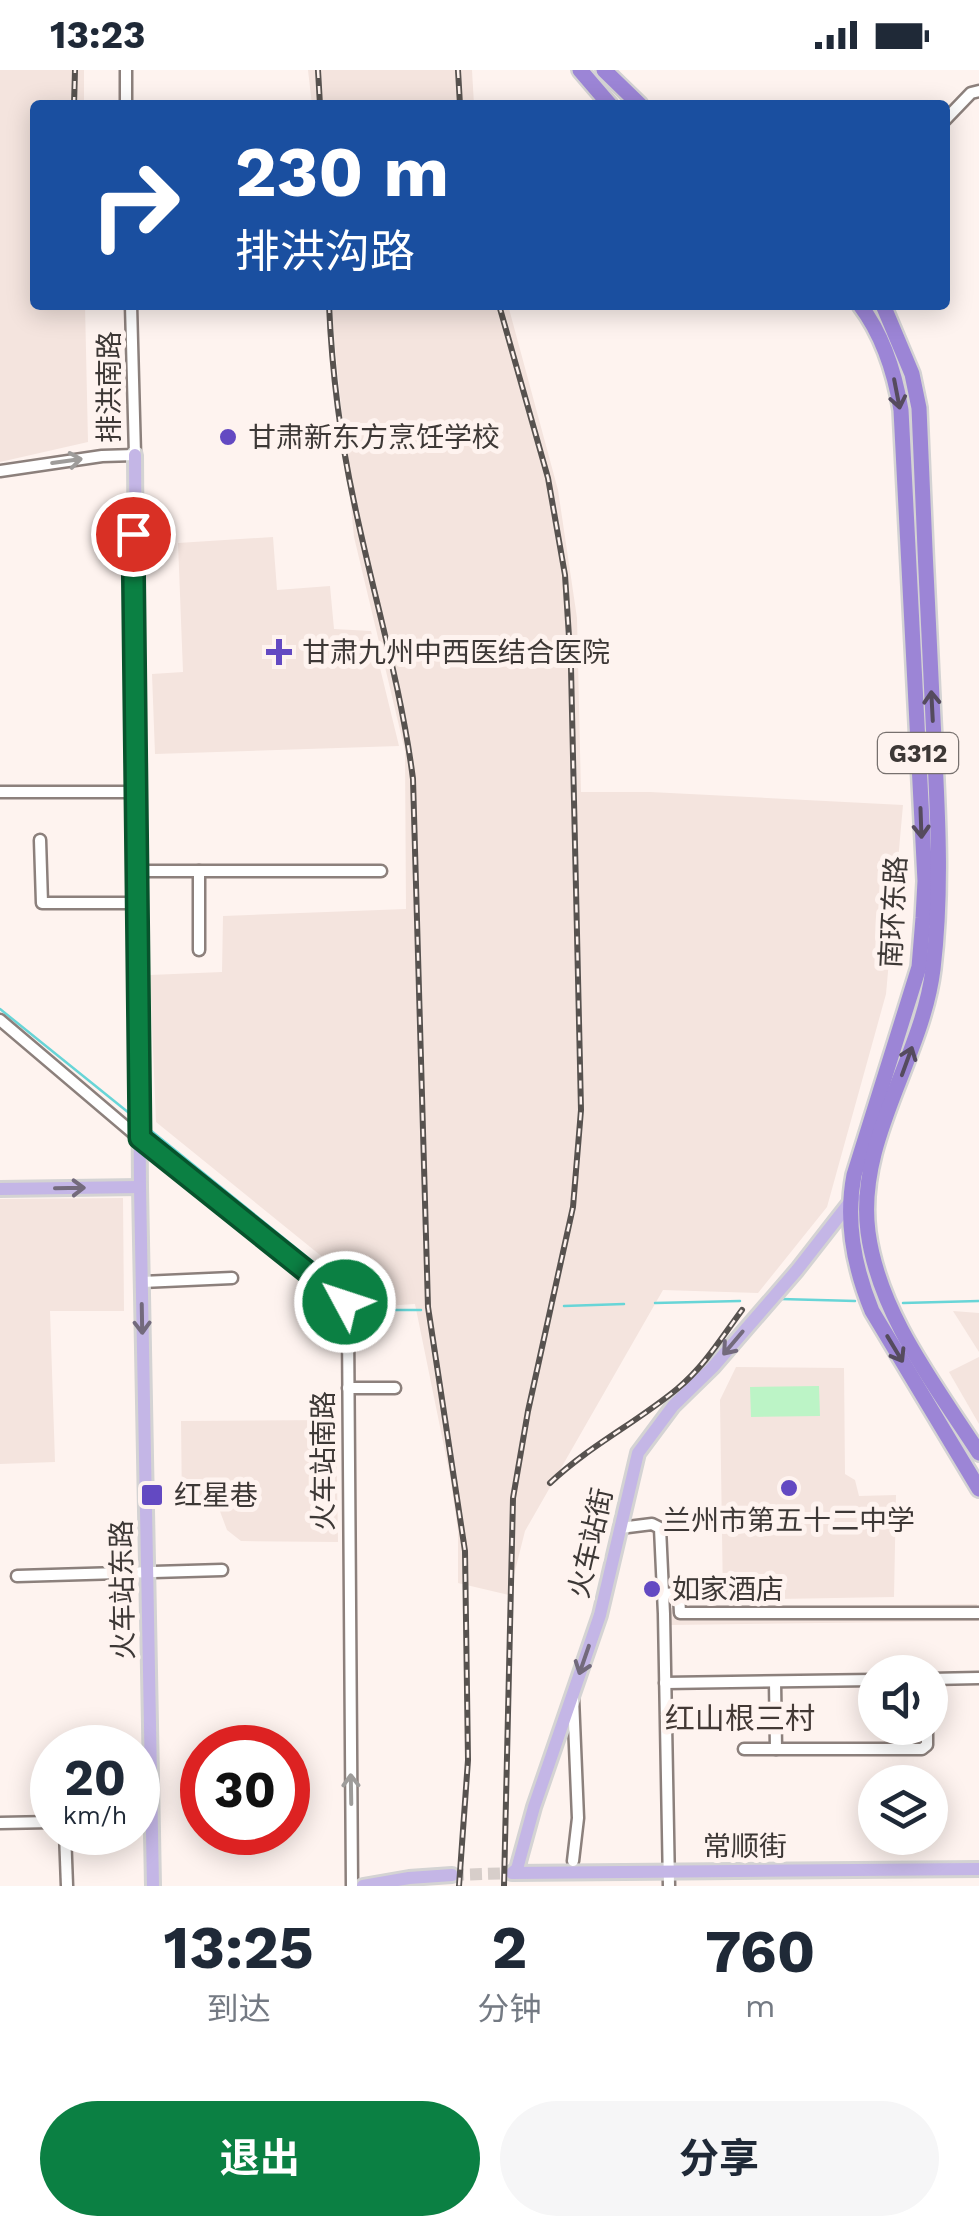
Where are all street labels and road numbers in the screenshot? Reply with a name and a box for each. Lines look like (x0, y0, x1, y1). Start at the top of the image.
street label: 排洪南路 (93, 331, 126, 443)
road number: G312 (878, 733, 958, 773)
street label: 南环东路 (874, 855, 913, 969)
street label: 火车站南路 (307, 1391, 340, 1531)
street label: 火车站街 (562, 1485, 619, 1601)
street label: 火车站东路 (105, 1520, 140, 1660)
street label: 常顺街 (703, 1830, 787, 1863)

